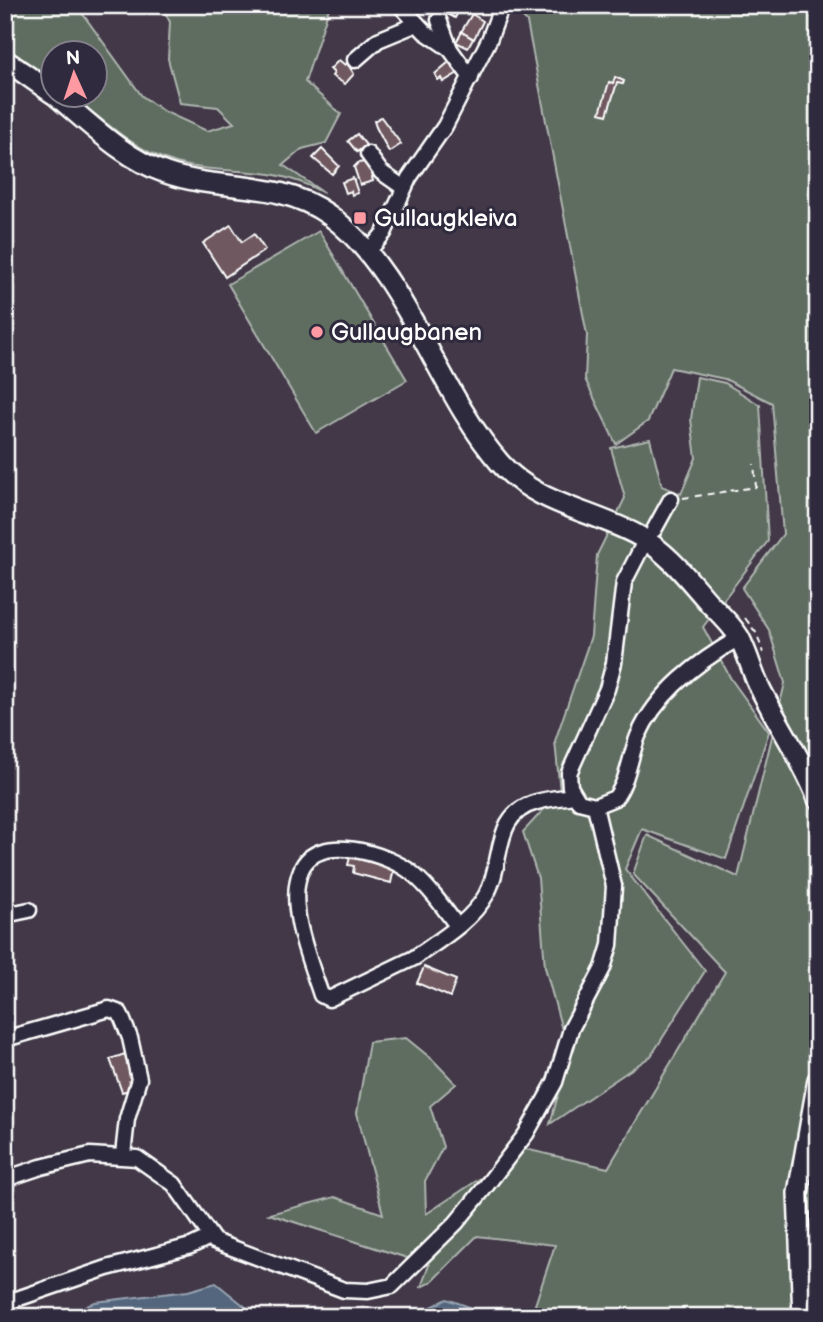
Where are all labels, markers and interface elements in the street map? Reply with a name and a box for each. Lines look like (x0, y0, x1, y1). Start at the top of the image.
north arrow (38, 38, 108, 108)
text: N (65, 47, 81, 70)
place label: Gullaugkleiva (374, 204, 518, 233)
marker: Gullaugkleiva (352, 210, 368, 226)
place label: Gullaugbanen (331, 318, 482, 347)
marker: Gullaugbanen (309, 324, 325, 340)

